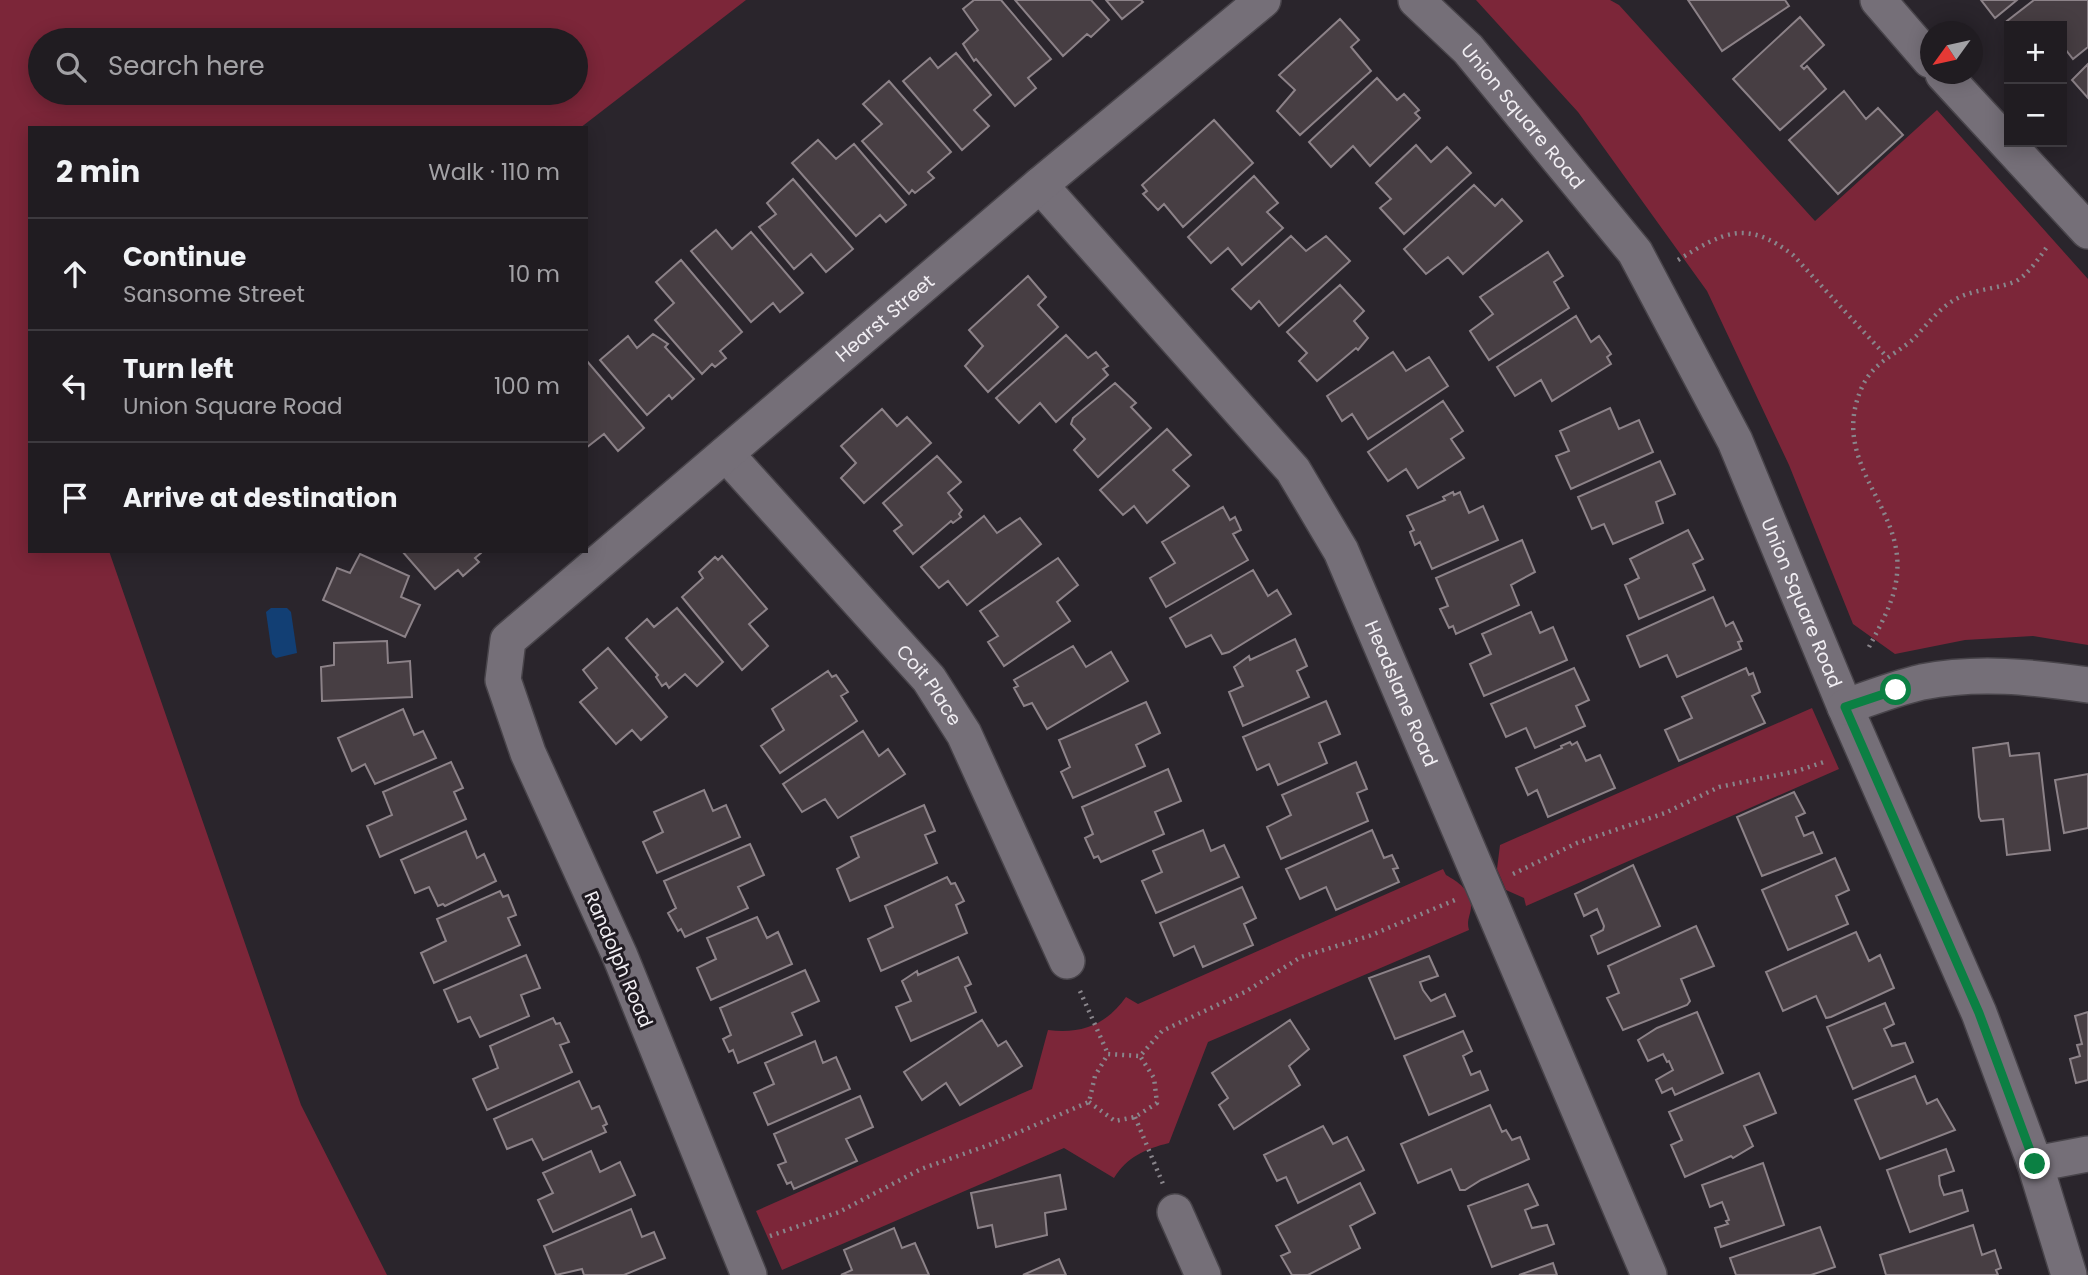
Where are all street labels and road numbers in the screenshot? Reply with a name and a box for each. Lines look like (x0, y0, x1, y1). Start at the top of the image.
street label: Union Square Road (1455, 37, 1591, 195)
street label: Hearst Street (830, 268, 940, 368)
street label: Union Square Road (1754, 514, 1849, 692)
street label: Headslane Road (1358, 616, 1444, 771)
street label: Coit Place (890, 639, 968, 731)
street label: Randolph Road (578, 887, 659, 1032)

